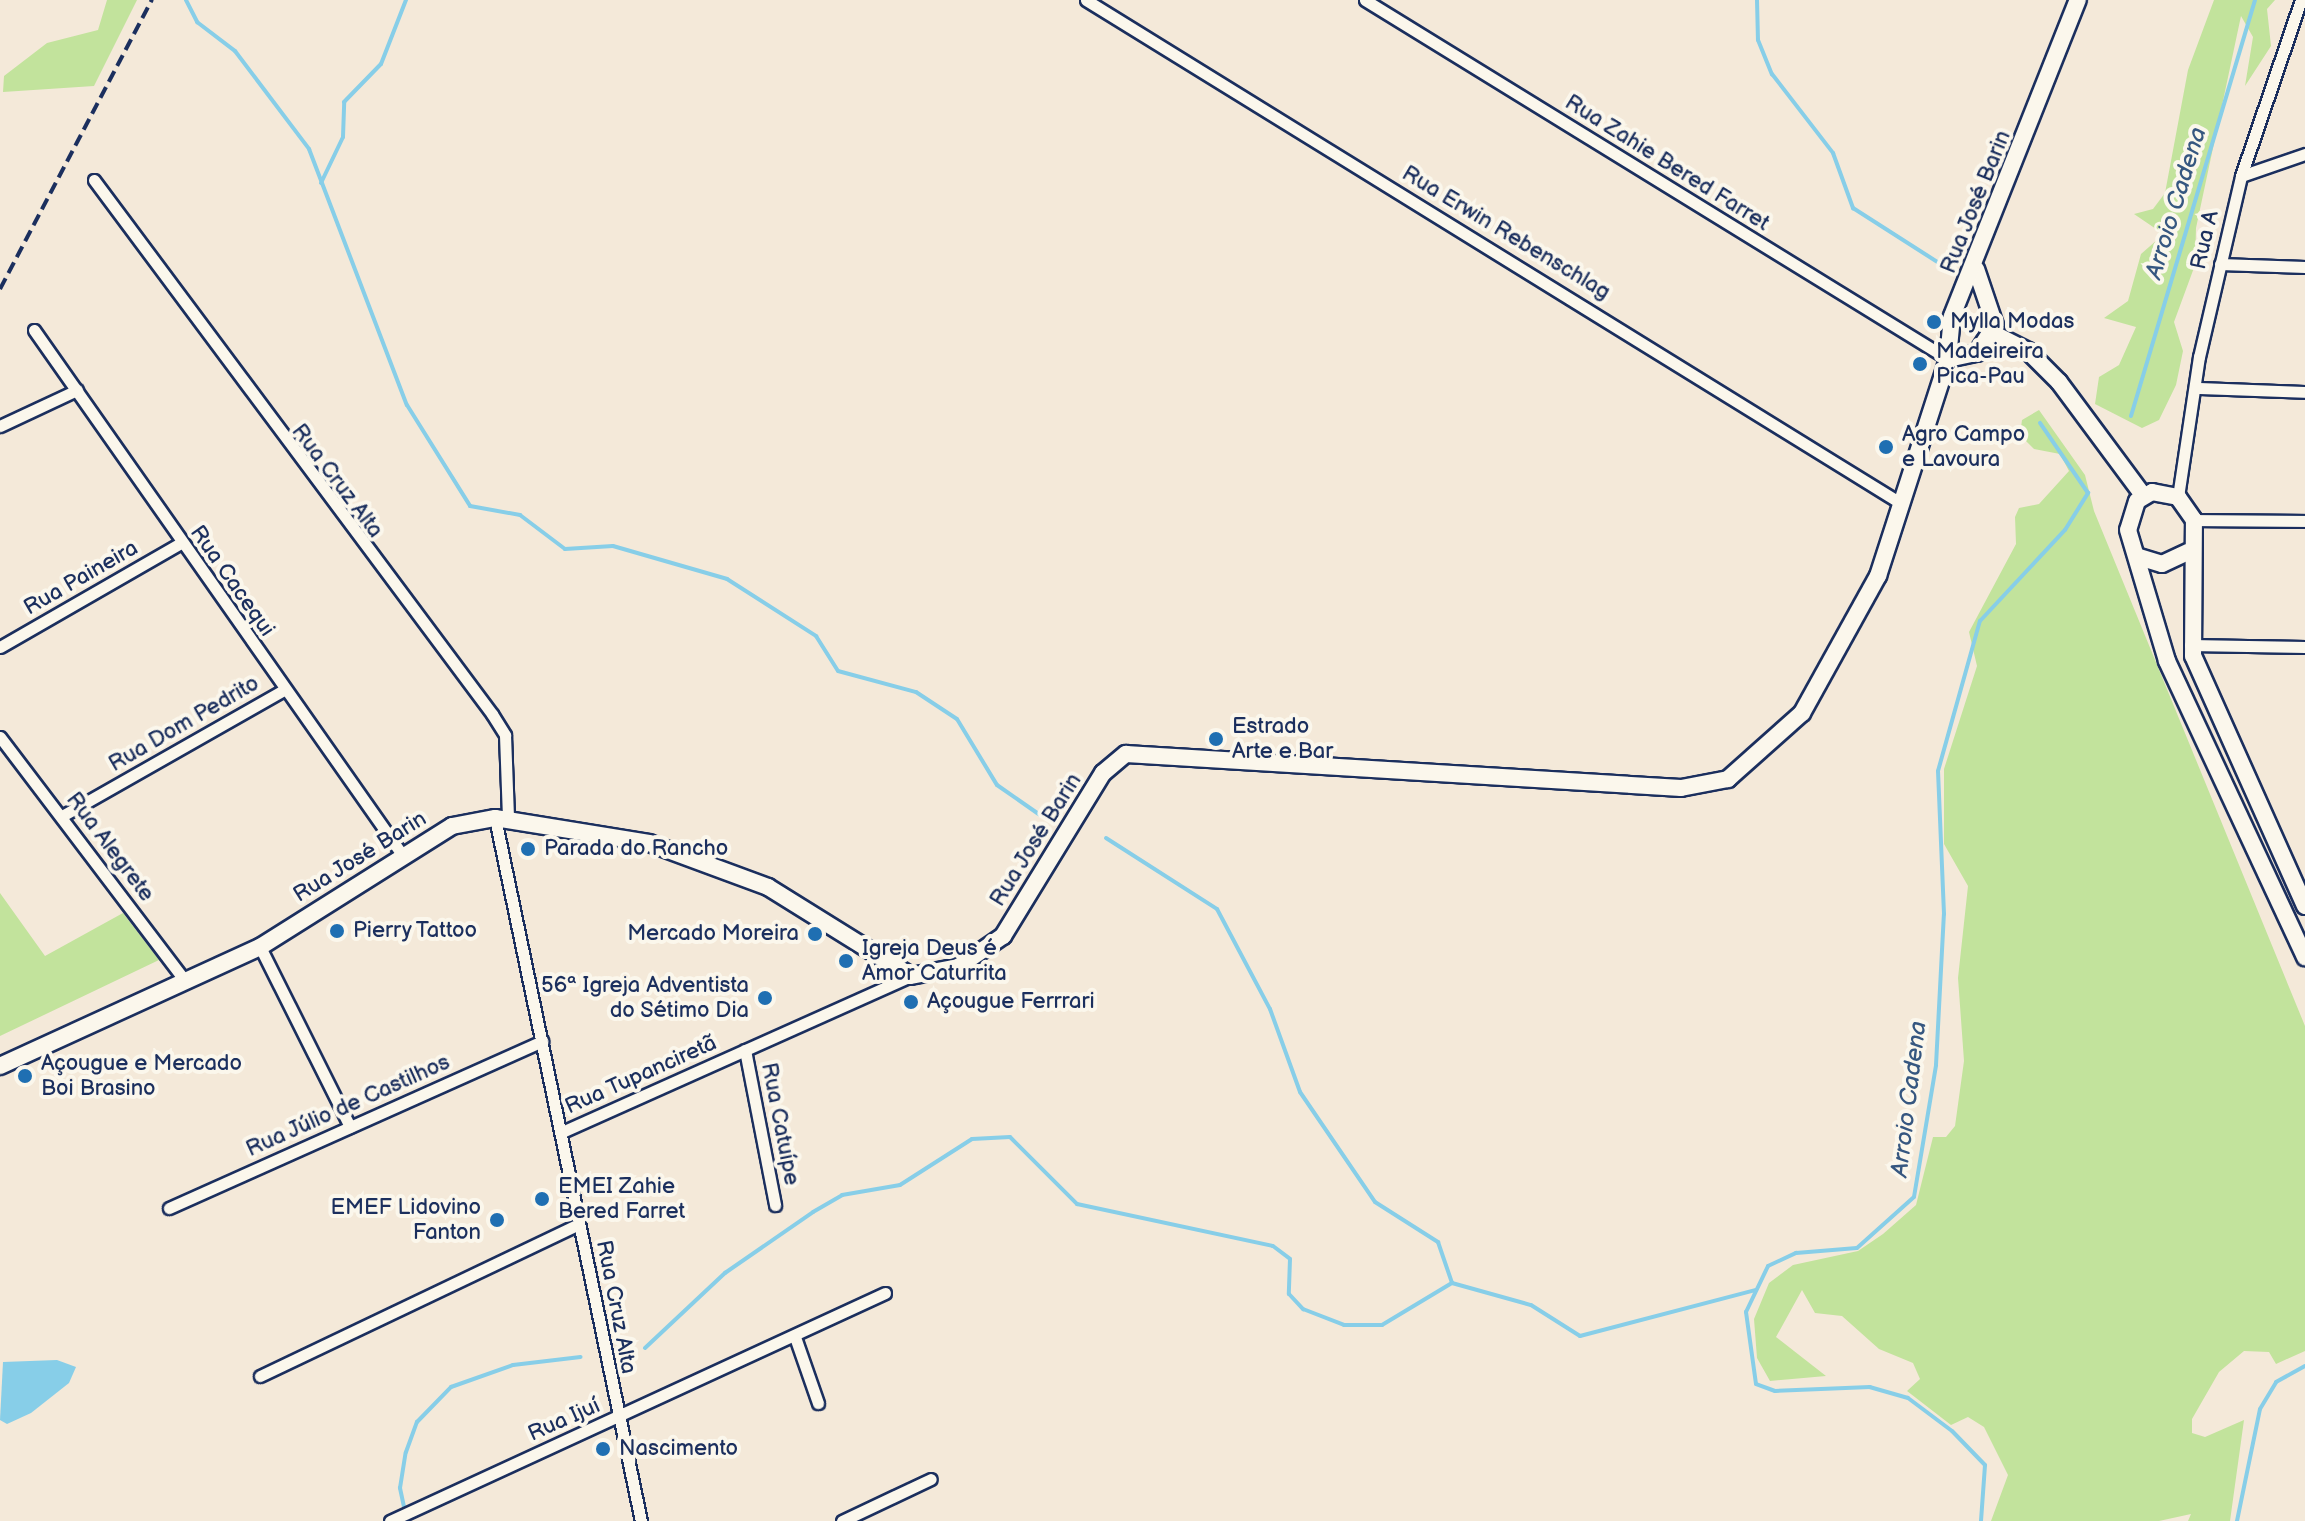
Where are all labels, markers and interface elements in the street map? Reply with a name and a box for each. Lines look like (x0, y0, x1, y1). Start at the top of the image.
street label: Rua Zahie Bered Farret (1560, 89, 1774, 237)
water label: Arroio Cadena (2139, 124, 2213, 282)
street label: Rua José Barin (1935, 126, 2017, 278)
street label: Rua Erwin Rebenschlag (1397, 160, 1615, 306)
street label: Rua A (2185, 208, 2225, 272)
place label: Mylla Modas (1950, 309, 2074, 335)
marker: Mylla Modas (1925, 313, 1943, 331)
place label: Madeireira Pica-Pau (1936, 338, 2044, 390)
marker: Madeireira Pica-Pau (1911, 355, 1929, 373)
street label: Rua Cruz Alta (286, 419, 388, 543)
place label: Agro Campo e Lavoura (1902, 421, 2025, 472)
marker: Agro Campo e Lavoura (1877, 438, 1895, 456)
street label: Rua Cacequi (184, 520, 280, 642)
street label: Rua Paineira (19, 535, 143, 621)
street label: Rua Dom Pedrito (104, 670, 264, 778)
place label: Estrado Arte e Bar (1232, 713, 1333, 764)
marker: Estrado Arte e Bar (1207, 730, 1225, 748)
street label: Rua José Barin (984, 768, 1088, 912)
street label: Rua Alegrete (60, 787, 160, 907)
street label: Rua José Barin (288, 805, 432, 909)
place label: Parada do Rancho (544, 836, 728, 862)
marker: Parada do Rancho (519, 840, 537, 858)
place label: Pierry Tattoo (353, 918, 479, 944)
place label: Mercado Moreira (627, 921, 799, 947)
marker: Pierry Tattoo (328, 922, 346, 940)
marker: Mercado Moreira (806, 925, 824, 943)
place label: Igreja Deus é Amor Caturrita (862, 935, 1007, 986)
marker: Igreja Deus é Amor Caturrita (837, 952, 855, 970)
place label: 56ª Igreja Adventista do Sétimo Dia (541, 972, 749, 1024)
marker: 56ª Igreja Adventista do Sétimo Dia (756, 989, 774, 1007)
place label: Açougue Ferrrari (927, 989, 1095, 1015)
marker: Açougue Ferrrari (902, 993, 920, 1011)
water label: Arroio Cadena (1885, 1019, 1933, 1179)
street label: Rua Tupanciretã (561, 1030, 721, 1120)
street label: Rua Júlio de Castilhos (242, 1049, 454, 1163)
place label: Açougue e Mercado Boi Brasino (41, 1050, 242, 1102)
street label: Rua Catuípe (755, 1060, 805, 1188)
marker: Açougue e Mercado Boi Brasino (16, 1067, 34, 1085)
place label: EMEI Zahie Bered Farret (558, 1173, 685, 1224)
marker: EMEI Zahie Bered Farret (533, 1190, 551, 1208)
place label: EMEF Lidovino Fanton (331, 1194, 481, 1246)
marker: EMEF Lidovino Fanton (488, 1211, 506, 1229)
street label: Rua Cruz Alta (590, 1238, 642, 1376)
street label: Rua Ijuí (524, 1393, 604, 1447)
place label: Nascimento (619, 1436, 738, 1462)
marker: Nascimento (594, 1440, 612, 1458)

